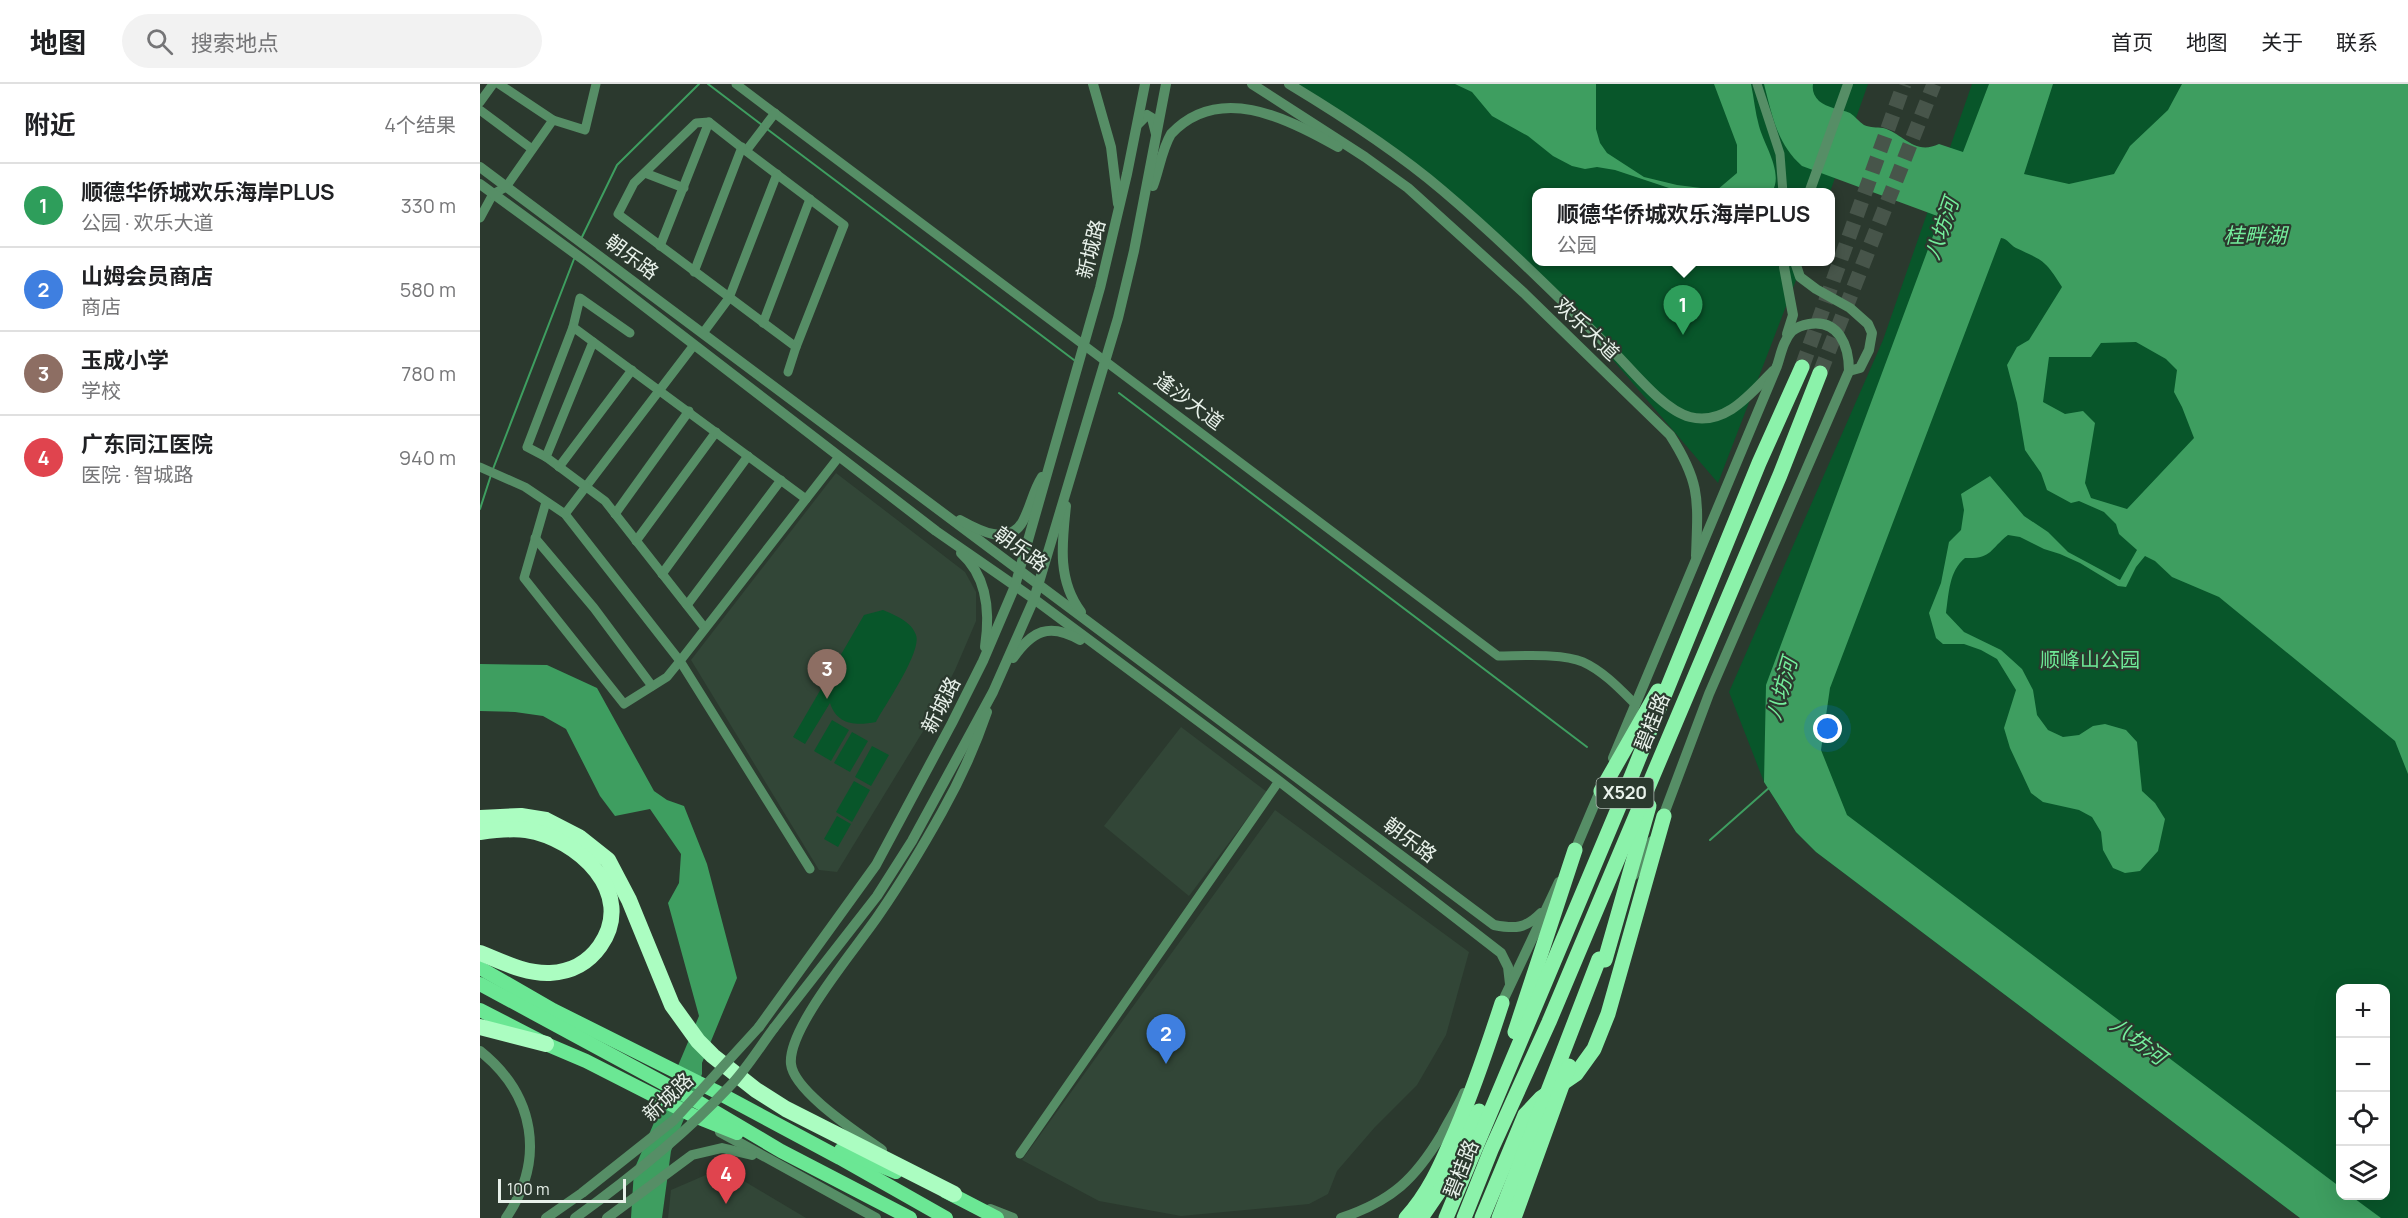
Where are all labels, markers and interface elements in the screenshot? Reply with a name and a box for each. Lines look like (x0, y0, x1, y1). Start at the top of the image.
search box (122, 14, 542, 68)
text: 地图 (30, 23, 86, 61)
icon: search (143, 25, 176, 58)
text: 搜索地点 (191, 28, 279, 58)
text: 首页 (2111, 28, 2153, 56)
text: 地图 (2186, 28, 2228, 56)
text: 关于 (2261, 28, 2303, 56)
text: 联系 (2336, 28, 2378, 56)
text: 附近 (24, 106, 76, 142)
text: 4个结果 (384, 111, 456, 138)
text: 顺德华侨城欢乐海岸PLUS (81, 177, 334, 207)
popup (1532, 188, 1835, 266)
water label: 八坊河 (1918, 191, 1966, 263)
text: 1 (39, 192, 48, 219)
text: 330 m (401, 192, 456, 219)
text: 顺德华侨城欢乐海岸PLUS (1557, 199, 1810, 229)
text: 公园 · 欢乐大道 (81, 209, 214, 236)
street label: 新城路 (1070, 217, 1111, 281)
water label: 桂畔湖 (2224, 221, 2289, 249)
street label: 朝乐路 (600, 228, 664, 285)
text: 公园 (1557, 231, 1597, 258)
text: 山姆会员商店 (81, 261, 213, 291)
text: 2 (38, 276, 49, 303)
text: 580 m (400, 276, 456, 303)
pin: 1 (1664, 286, 1702, 335)
street label: 欢乐大道 (1549, 291, 1625, 366)
text: 商店 (81, 293, 121, 320)
text: 玉成小学 (81, 345, 169, 375)
text: 3 (38, 360, 49, 387)
text: 780 m (401, 360, 456, 387)
street label: 逢沙大道 (1149, 366, 1229, 435)
text: 学校 (81, 377, 121, 404)
text: 广东同江医院 (81, 429, 213, 459)
text: 4 (37, 444, 50, 471)
text: 940 m (399, 444, 456, 471)
text: 医院 · 智城路 (81, 461, 194, 488)
street label: 朝乐路 (989, 520, 1053, 577)
park label: 顺峰山公园 (2040, 646, 2140, 673)
pin: 3 (808, 650, 846, 699)
water label: 八坊河 (1759, 651, 1804, 723)
street label: 新城路 (915, 672, 966, 738)
street label: 碧桂路 (1628, 689, 1675, 755)
your location (1813, 714, 1842, 743)
road number: X520 (1596, 778, 1654, 808)
street label: 朝乐路 (1378, 811, 1442, 868)
map controls (2336, 984, 2390, 1200)
button: + (2336, 984, 2390, 1038)
water label: 八坊河 (2105, 1010, 2175, 1073)
pin: 2 (1146, 1014, 1186, 1064)
button: − (2336, 1038, 2390, 1092)
street label: 新城路 (637, 1066, 699, 1127)
button: locate (2336, 1092, 2390, 1146)
street label: 碧桂路 (1437, 1136, 1484, 1202)
button: layers (2336, 1146, 2390, 1200)
pin: 4 (706, 1154, 746, 1204)
scale bar (498, 1176, 626, 1204)
text: 100 m (507, 1178, 550, 1200)

